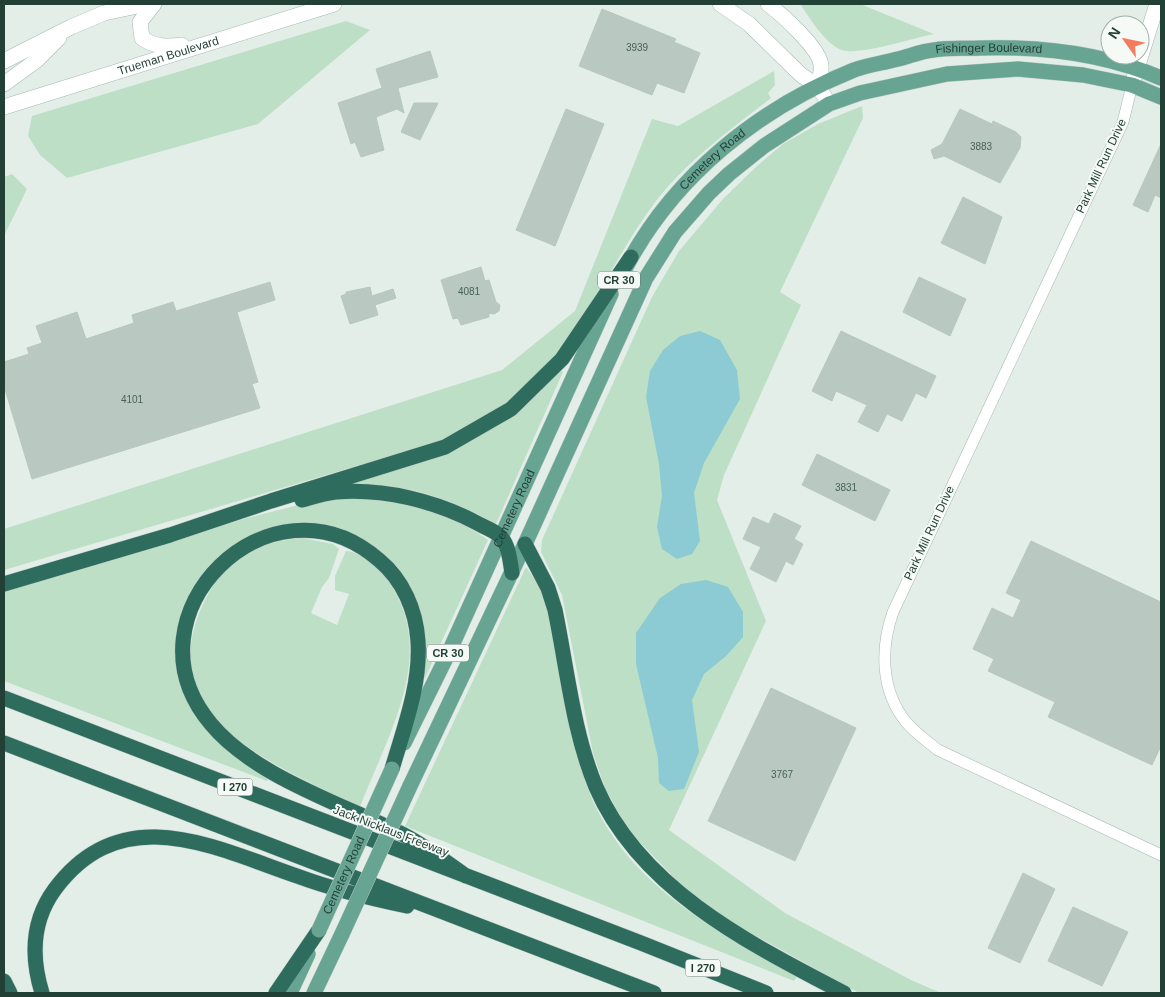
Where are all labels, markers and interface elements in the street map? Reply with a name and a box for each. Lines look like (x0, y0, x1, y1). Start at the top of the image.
north arrow (1100, 15, 1150, 65)
text: N (1105, 24, 1124, 42)
street label: Trueman Boulevard (116, 33, 220, 78)
street label: Fishinger Boulevard (935, 41, 1043, 57)
house number: 3939 (626, 42, 649, 53)
street label: Park Mill Run Drive (1073, 116, 1129, 215)
street label: Cemetery Road (676, 126, 748, 193)
house number: 3883 (970, 141, 993, 152)
road number: CR 30 (598, 272, 640, 288)
house number: 4081 (458, 286, 481, 297)
house number: 4101 (121, 394, 144, 405)
street label: Cemetery Road (490, 467, 538, 550)
house number: 3831 (835, 482, 858, 493)
street label: Park Mill Run Drive (901, 483, 957, 582)
road number: CR 30 (427, 644, 469, 661)
house number: 3767 (771, 769, 794, 780)
road number: I 270 (218, 779, 252, 796)
street label: Jack Nicklaus Freeway (331, 802, 451, 860)
street label: Cemetery Road (320, 834, 368, 917)
road number: I 270 (686, 960, 720, 976)

